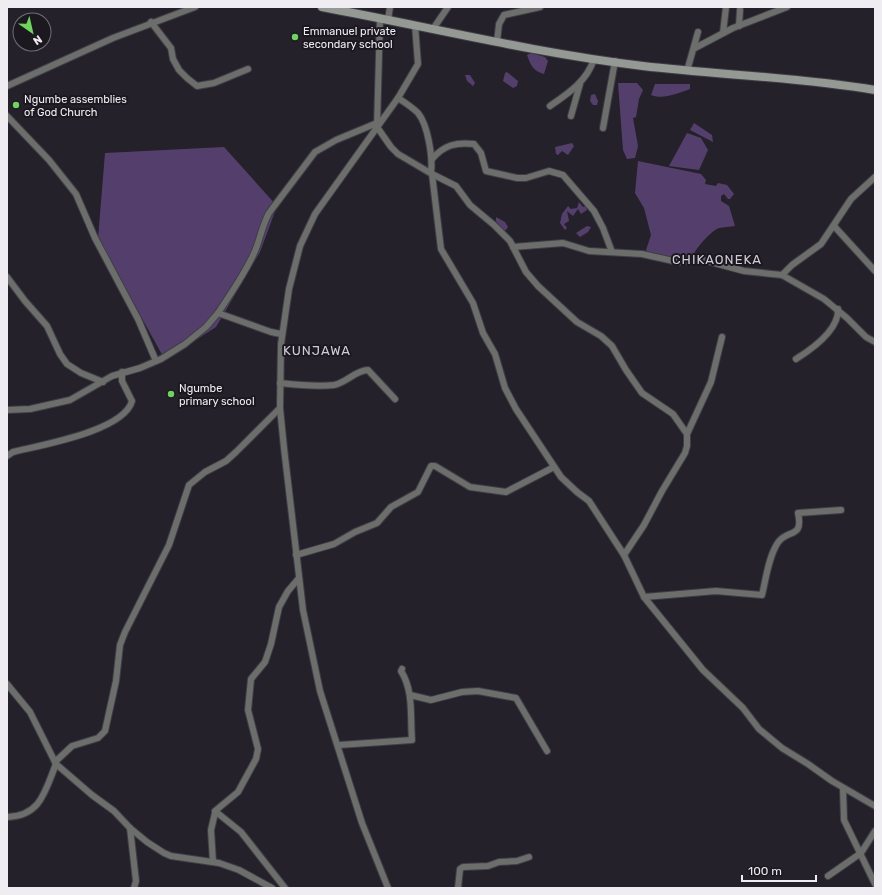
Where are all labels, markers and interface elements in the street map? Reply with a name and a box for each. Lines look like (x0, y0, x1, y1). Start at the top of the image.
north arrow (12, 12, 52, 52)
place label: Emmanuel private secondary school (303, 25, 396, 51)
text: N (30, 32, 44, 48)
marker: Emmanuel private secondary school (290, 32, 300, 42)
place label: Ngumbe assemblies of God Church (24, 93, 127, 119)
marker: Ngumbe assemblies of God Church (11, 100, 21, 110)
district label: CHIKAONEKA (672, 252, 762, 267)
district label: KUNJAWA (283, 343, 351, 358)
place label: Ngumbe primary school (179, 382, 255, 408)
marker: Ngumbe primary school (166, 389, 176, 399)
scale bar (742, 857, 816, 883)
text: 100 m (748, 864, 782, 878)

